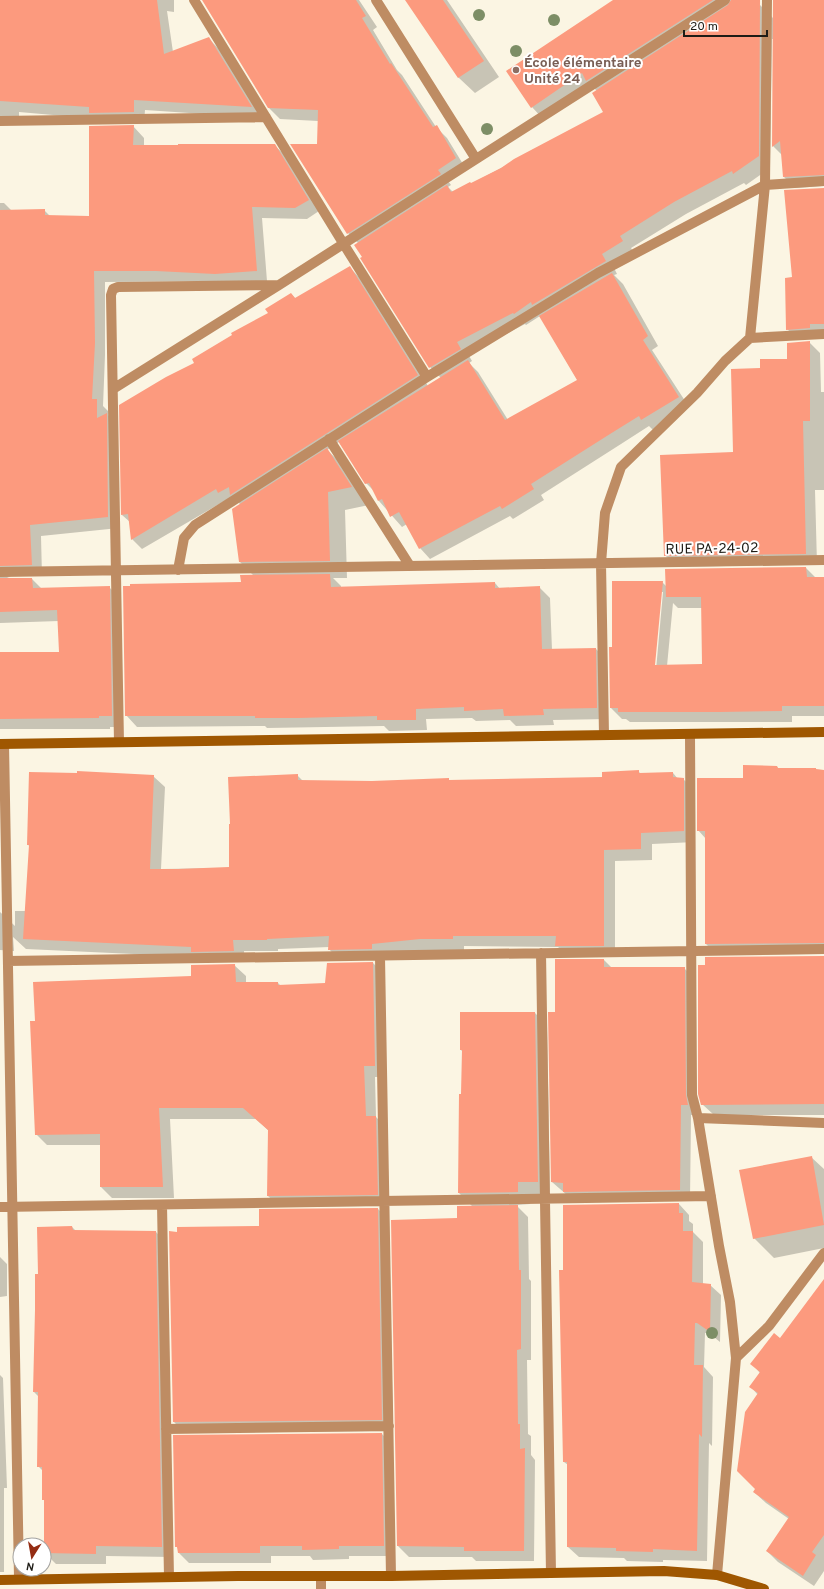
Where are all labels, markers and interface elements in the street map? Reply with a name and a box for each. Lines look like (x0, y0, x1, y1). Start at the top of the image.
scale bar (684, 12, 767, 38)
text: 20 m (690, 19, 718, 35)
place label: École élémentaire Unité 24 (524, 54, 642, 88)
marker: École élémentaire Unité 24 (511, 65, 521, 75)
street label: RUE PA-24-02 (665, 540, 759, 559)
north arrow (12, 1537, 52, 1577)
text: N (25, 1558, 35, 1573)

